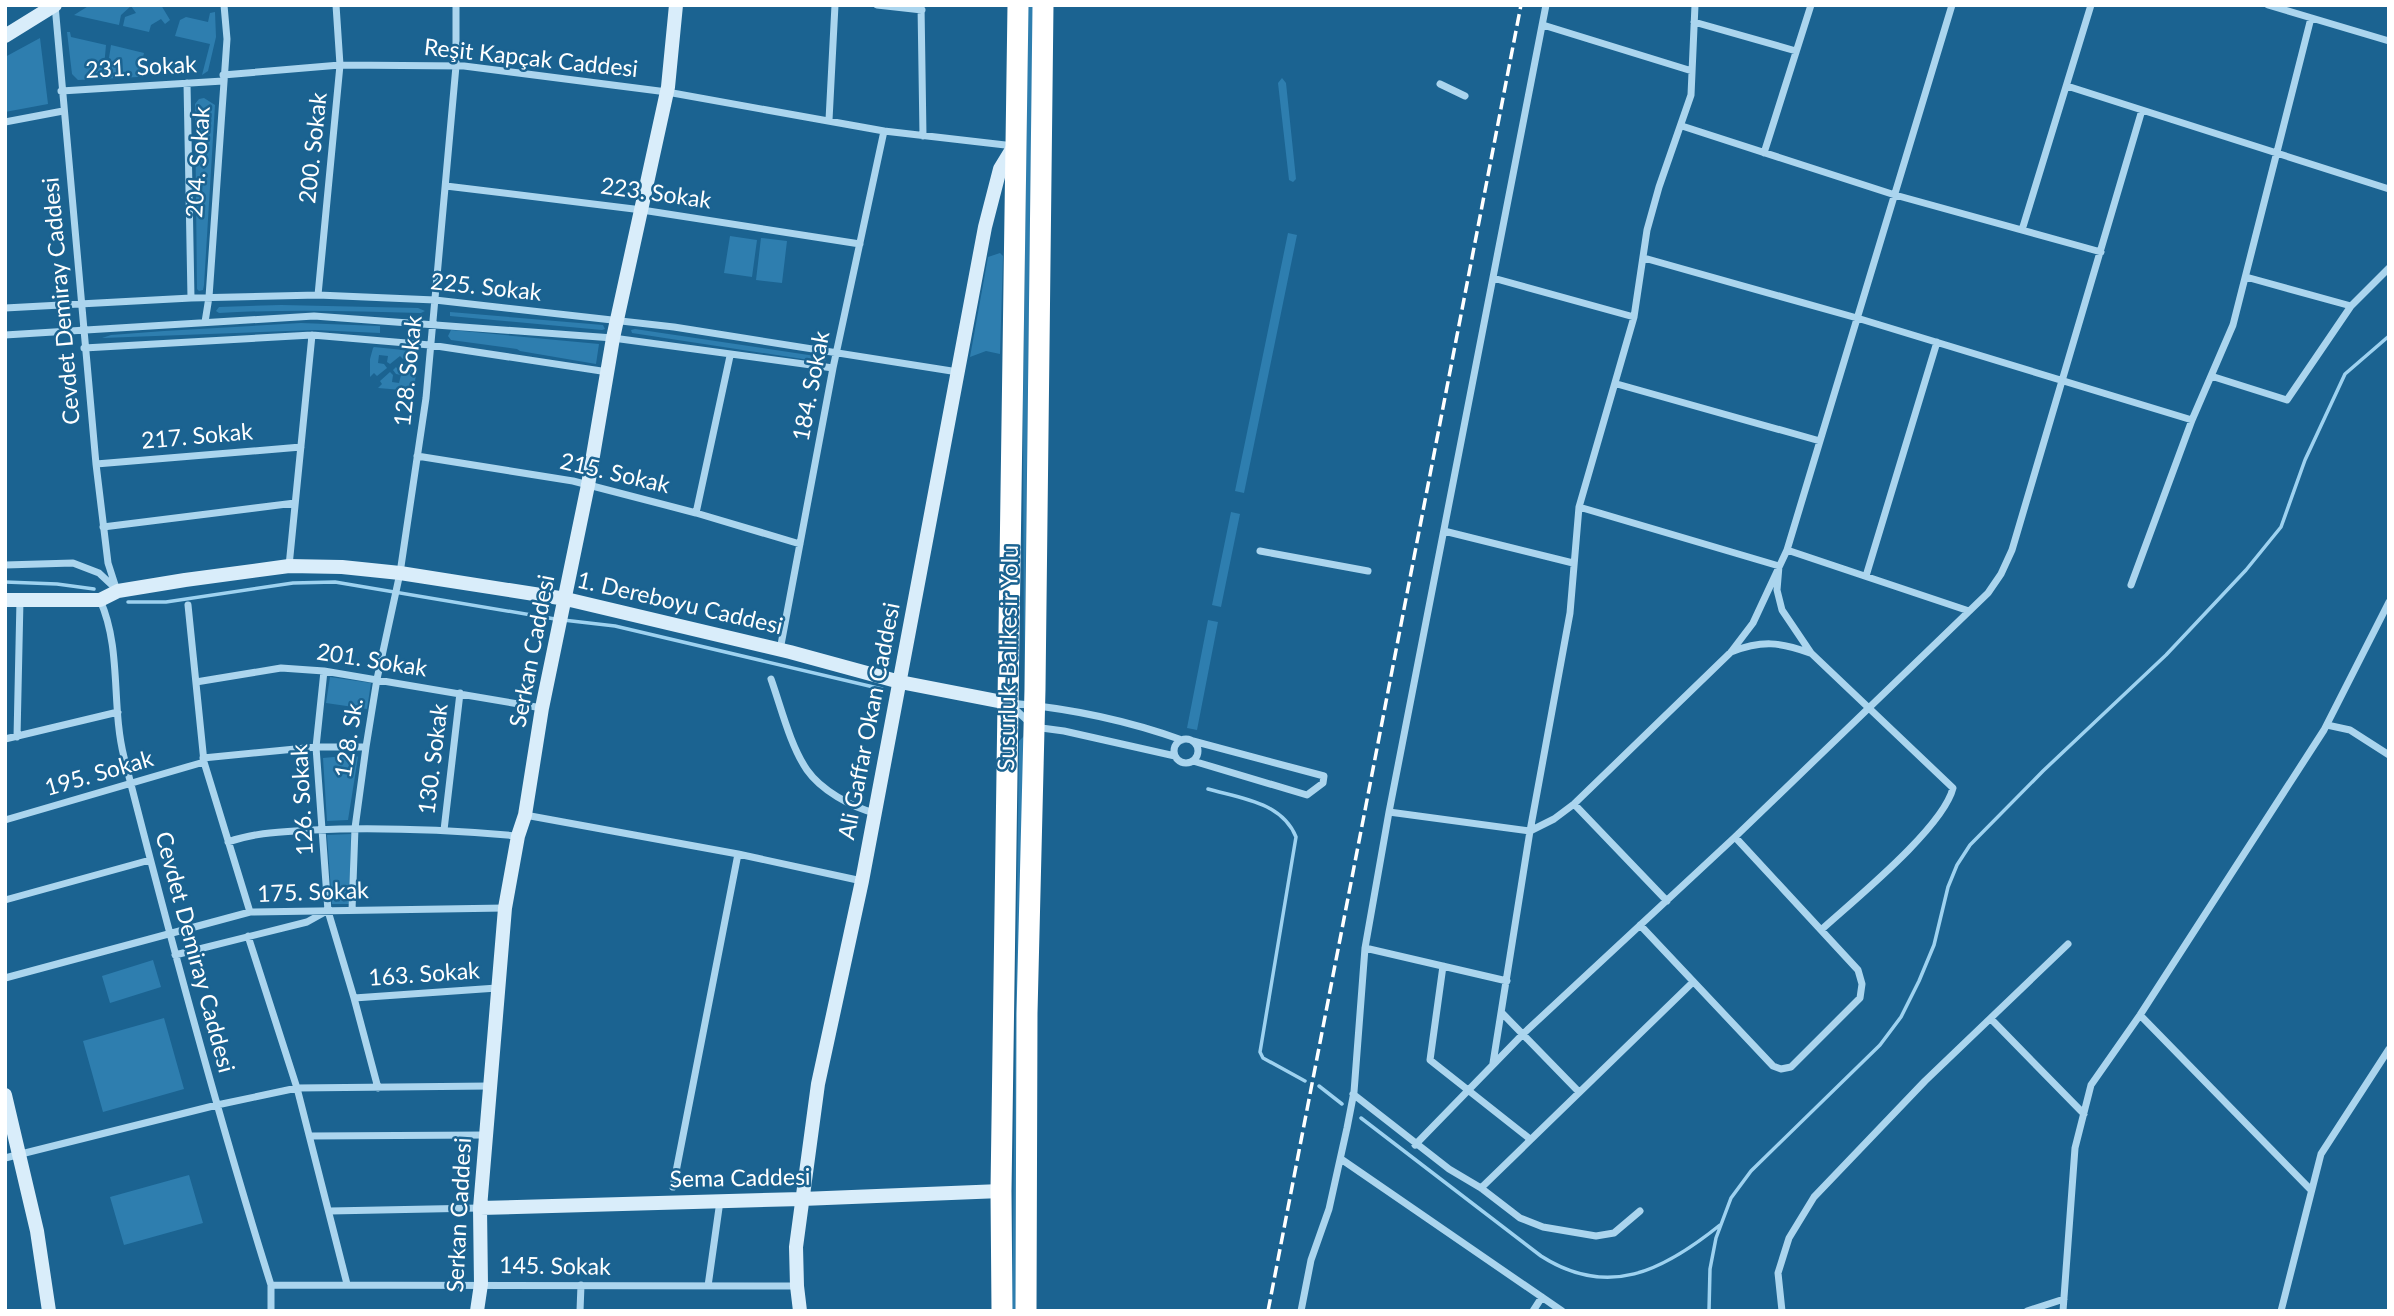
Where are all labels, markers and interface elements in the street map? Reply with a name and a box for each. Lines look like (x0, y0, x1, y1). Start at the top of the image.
street label: Reşit Kapçak Caddesi (423, 32, 640, 82)
street label: 231. Sokak (84, 49, 198, 83)
street label: 200. Sokak (292, 91, 332, 205)
street label: 204. Sokak (179, 105, 215, 219)
street label: 223. Sokak (599, 170, 714, 214)
street label: Cevdet Demiray Caddesi (35, 176, 85, 426)
street label: 225. Sokak (429, 266, 543, 306)
street label: 128. Sokak (387, 314, 427, 428)
street label: 184. Sokak (786, 328, 834, 443)
street label: 217. Sokak (140, 416, 254, 454)
street label: 215. Sokak (558, 446, 673, 498)
street label: Susurluk-Balıkesir Yolu (991, 545, 1023, 771)
street label: 1. Dereboyu Caddesi (575, 565, 786, 639)
street label: Serkan Caddesi (502, 572, 560, 730)
street label: Ali Gaffar Okan Caddesi (831, 600, 905, 842)
street label: 201. Sokak (315, 636, 430, 682)
street label: 128. Sk. (328, 696, 368, 780)
street label: 130. Sokak (411, 701, 453, 816)
street label: 195. Sokak (41, 743, 157, 801)
street label: 126. Sokak (284, 743, 318, 857)
street label: Cevdet Demiray Caddesi (150, 828, 242, 1075)
street label: 175. Sokak (257, 875, 370, 907)
street label: 163. Sokak (367, 955, 481, 991)
street label: Serkan Caddesi (440, 1137, 476, 1293)
street label: Sema Caddesi (669, 1162, 811, 1192)
street label: 145. Sokak (499, 1250, 611, 1280)

